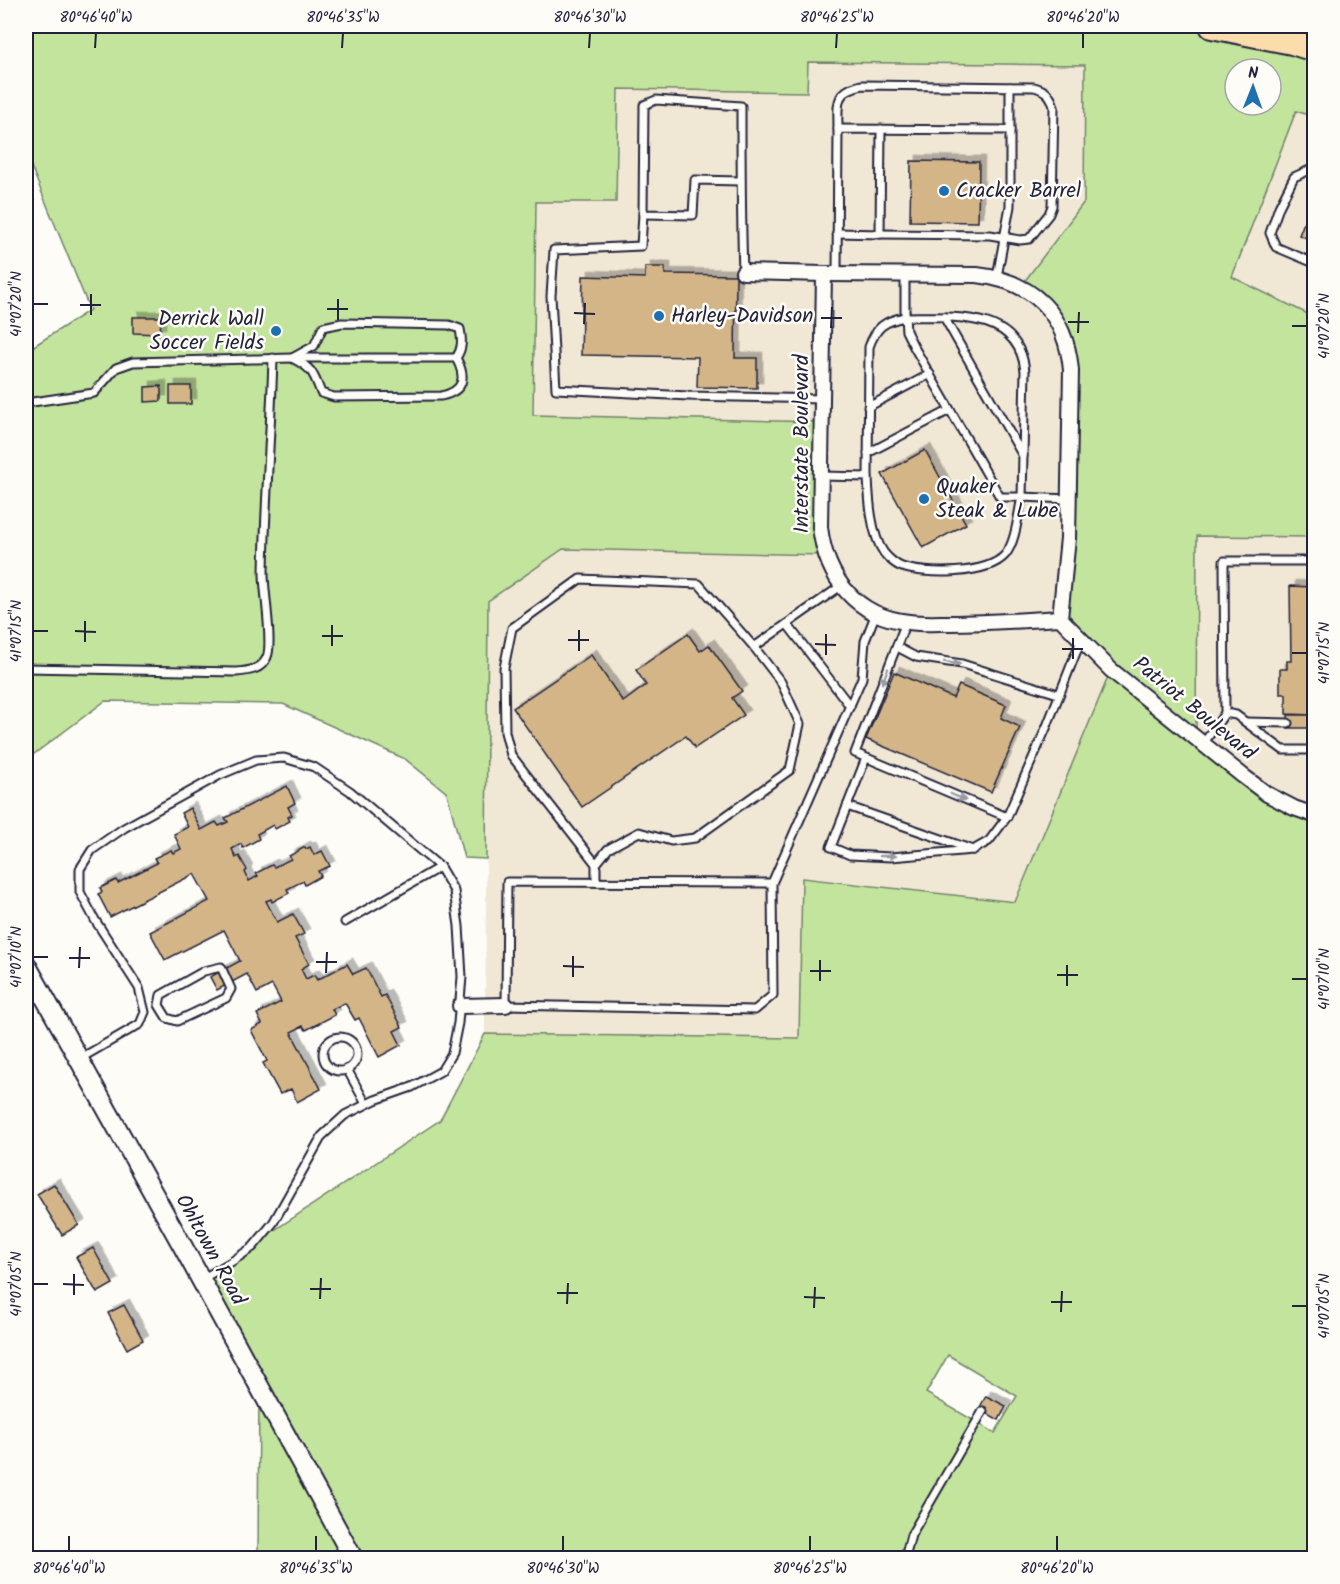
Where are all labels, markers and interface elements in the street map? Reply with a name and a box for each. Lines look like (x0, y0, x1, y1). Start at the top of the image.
text: 80°46'40"W (60, 6, 133, 30)
text: 80°46'35"W (306, 6, 380, 30)
text: 80°46'30"W (553, 6, 627, 30)
text: 80°46'25"W (800, 6, 874, 30)
text: 80°46'20"W (1046, 6, 1120, 30)
north arrow (1223, 57, 1283, 117)
text: N (1248, 61, 1259, 86)
place label: Cracker Barrel (956, 175, 1081, 208)
marker: Cracker Barrel (937, 184, 951, 198)
text: 41°07'20"N (5, 271, 29, 337)
text: 41°07'20"N (1313, 293, 1337, 359)
place label: Harley-Davidson (671, 300, 813, 333)
place label: Derrick Wall Soccer Fields (150, 303, 264, 360)
marker: Harley-Davidson (652, 309, 666, 323)
marker: Derrick Wall Soccer Fields (269, 324, 283, 338)
street label: Interstate Boulevard (786, 354, 819, 533)
place label: Quaker Steak & Lube (936, 471, 1059, 528)
marker: Quaker Steak & Lube (917, 492, 931, 506)
text: 41°07'15"N (5, 600, 29, 662)
text: 41°07'15"N (1313, 622, 1337, 684)
street label: Patriot Boulevard (1125, 649, 1264, 770)
one-way arrow (943, 659, 962, 668)
one-way arrow (880, 667, 889, 685)
one-way arrow (949, 793, 967, 802)
one-way arrow (878, 851, 897, 861)
text: 41°07'10"N (5, 926, 29, 988)
text: 41°07'10"N (1313, 948, 1337, 1010)
street label: Ohltown Road (166, 1188, 254, 1312)
text: 41°07'05"N (5, 1251, 29, 1317)
text: 41°07'05"N (1313, 1273, 1337, 1339)
text: 80°46'40"W (33, 1557, 106, 1581)
text: 80°46'35"W (279, 1557, 353, 1581)
text: 80°46'30"W (526, 1557, 600, 1581)
text: 80°46'25"W (773, 1557, 847, 1581)
text: 80°46'20"W (1020, 1557, 1094, 1581)

